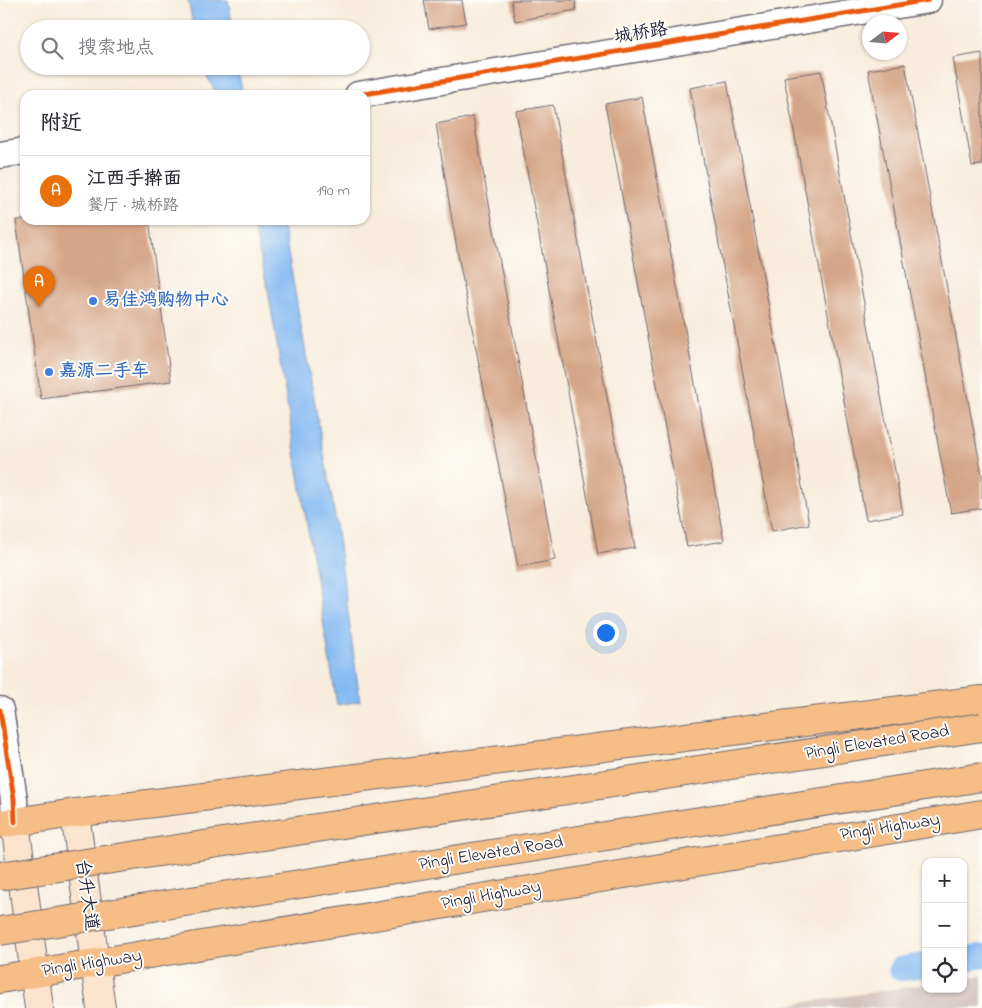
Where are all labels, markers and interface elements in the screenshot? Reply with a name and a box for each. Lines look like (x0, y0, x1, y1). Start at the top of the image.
north arrow (862, 15, 907, 60)
street label: 城桥路 (612, 17, 670, 51)
search box (20, 20, 370, 75)
icon: search (38, 34, 66, 62)
text: 搜索地点 (78, 35, 154, 62)
text: 附近 (40, 109, 82, 139)
text: 江西手擀面 (87, 166, 182, 193)
text: A (51, 179, 61, 203)
text: 190 m (317, 179, 350, 203)
text: 餐厅 · 城桥路 (87, 194, 178, 218)
pin: A (23, 266, 55, 307)
place label: 易佳鸿购物中心 (103, 288, 229, 314)
marker: 易佳鸿购物中心 (87, 295, 99, 307)
place label: 嘉源二手车 (59, 359, 149, 385)
marker: 嘉源二手车 (43, 366, 55, 378)
your location (593, 620, 619, 646)
street label: Pingli Elevated Road (803, 719, 951, 768)
street label: Pingli Highway (838, 807, 942, 850)
street label: Pingli Elevated Road (417, 830, 565, 879)
street label: 台升大道 (68, 858, 104, 932)
map controls (922, 858, 967, 993)
button: + (922, 858, 967, 903)
street label: Pingli Highway (439, 874, 543, 919)
button: − (922, 903, 967, 948)
street label: Pingli Highway (40, 943, 144, 986)
button: locate (922, 948, 967, 993)

